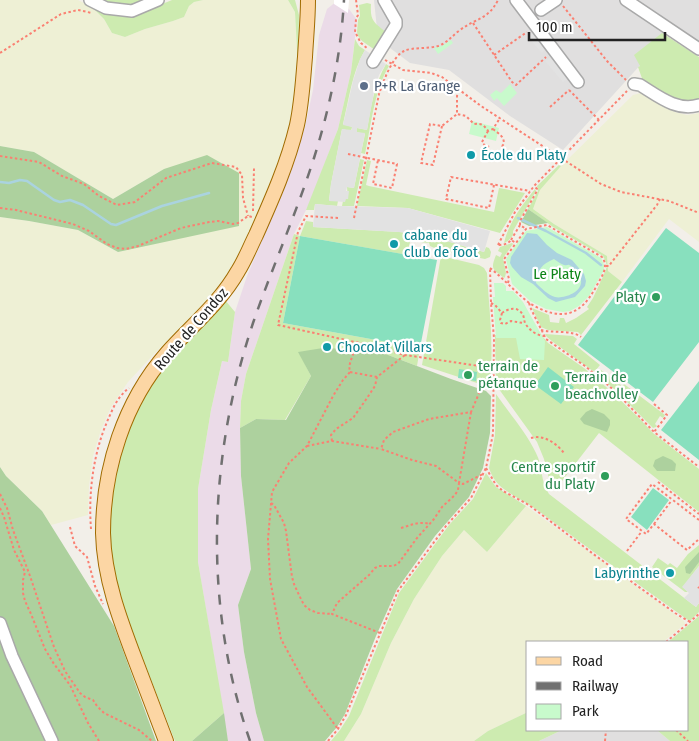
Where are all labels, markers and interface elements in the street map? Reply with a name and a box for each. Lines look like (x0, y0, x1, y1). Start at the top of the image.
scale bar (529, 10, 665, 42)
text: 100 m (536, 18, 573, 36)
place label: P+R La Grange (374, 77, 460, 95)
marker: P+R La Grange (358, 80, 370, 92)
place label: École du Platy (481, 146, 567, 164)
marker: École du Platy (465, 149, 477, 161)
place label: cabane du club de foot (404, 226, 478, 261)
marker: cabane du club de foot (388, 238, 400, 250)
park label: Le Platy (533, 265, 581, 283)
street label: Route de Condoz (150, 284, 232, 374)
place label: Platy (616, 288, 646, 306)
marker: Platy (650, 291, 662, 303)
place label: Chocolat Villars (337, 338, 432, 356)
marker: Chocolat Villars (321, 341, 333, 353)
place label: terrain de pétanque (478, 357, 538, 392)
place label: Terrain de beachvolley (565, 368, 639, 403)
marker: terrain de pétanque (462, 369, 474, 381)
marker: Terrain de beachvolley (549, 380, 561, 392)
place label: Centre sportif du Platy (511, 458, 596, 493)
marker: Centre sportif du Platy (599, 470, 611, 482)
place label: Labyrinthe (594, 564, 660, 582)
marker: Labyrinthe (664, 567, 676, 579)
legend (526, 641, 689, 731)
text: Road (572, 652, 603, 670)
text: Railway (572, 677, 619, 695)
text: Park (572, 702, 599, 720)

